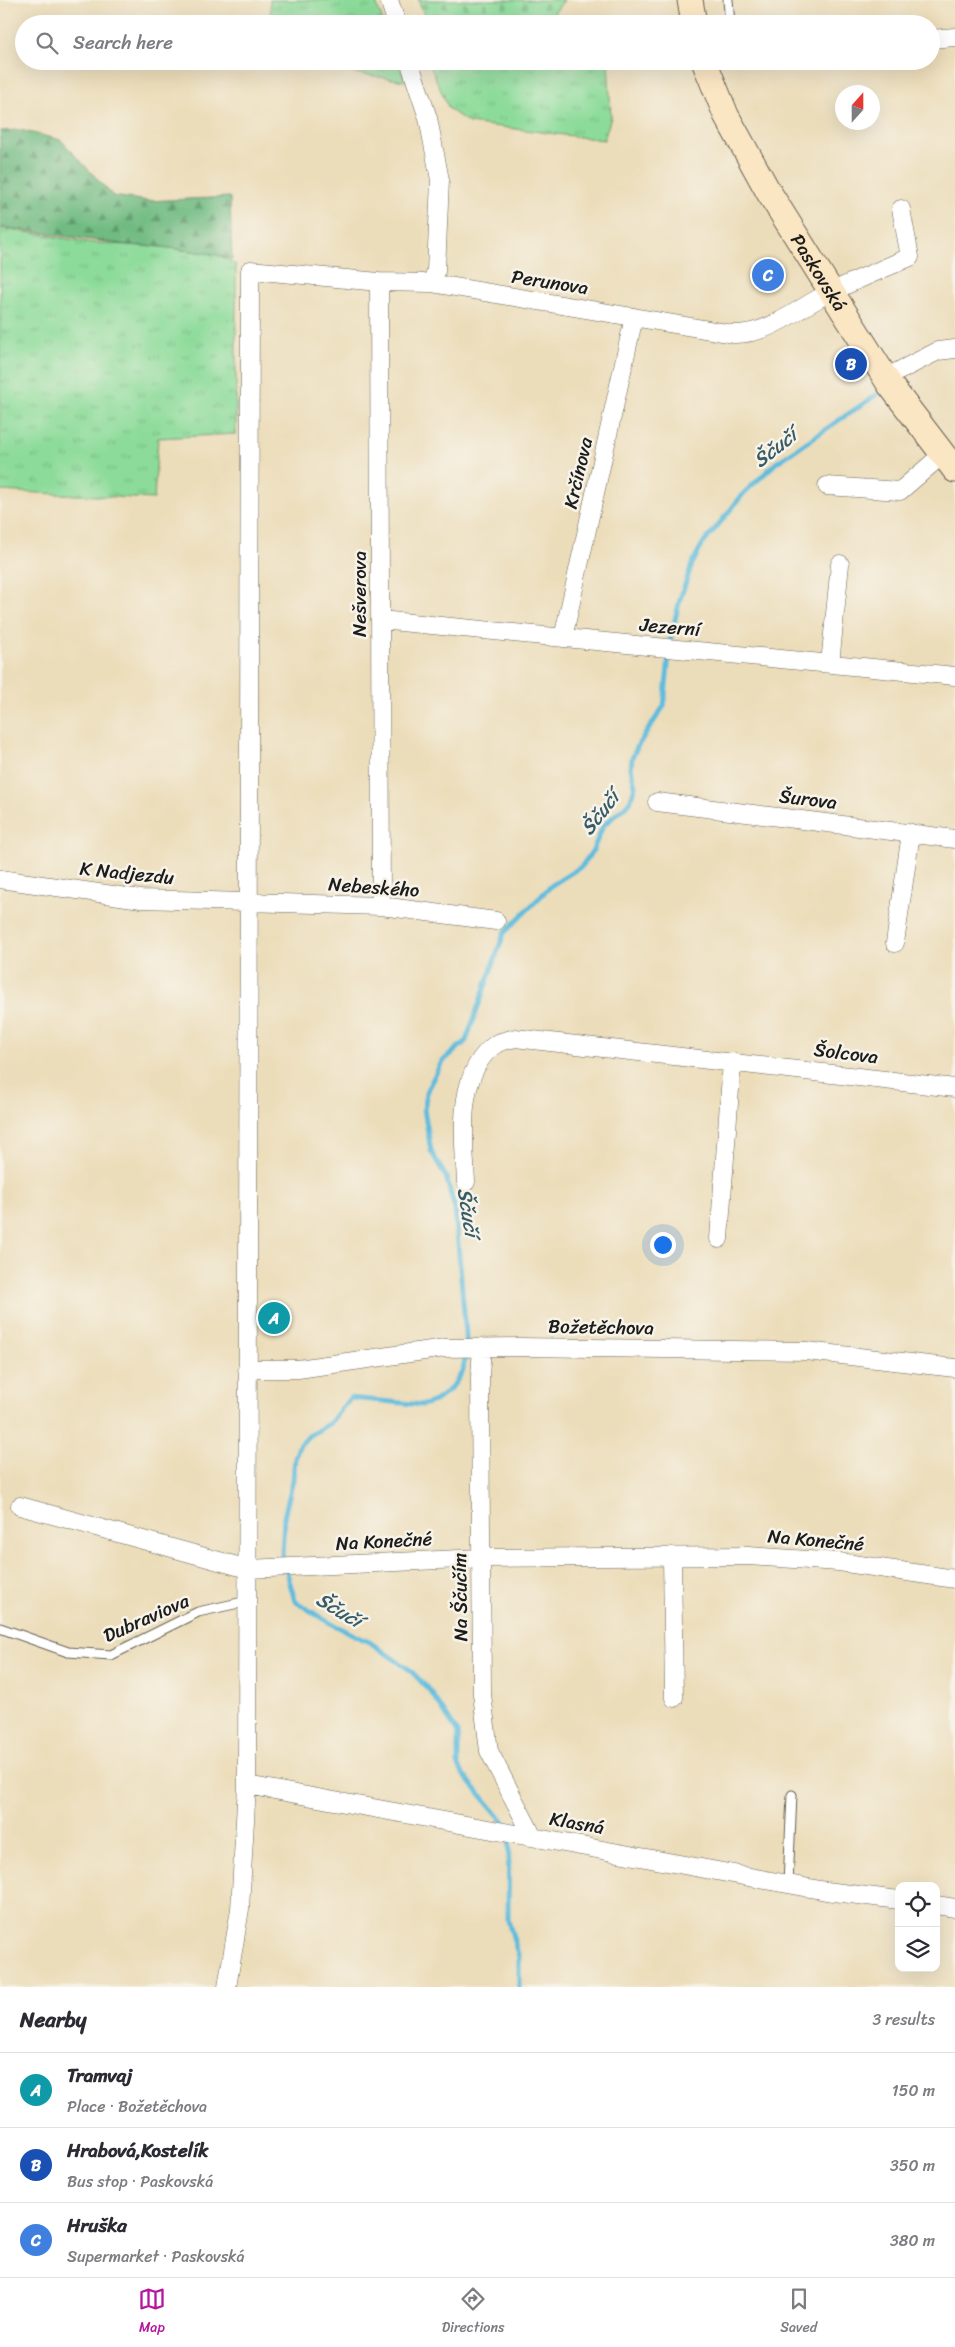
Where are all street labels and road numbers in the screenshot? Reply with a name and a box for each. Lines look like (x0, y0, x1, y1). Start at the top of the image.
street label: Paskovská (782, 227, 856, 318)
street label: Perunova (509, 260, 591, 304)
street label: Krčínova (554, 434, 602, 512)
street label: Nešverova (343, 551, 376, 637)
street label: Jezerní (637, 608, 704, 646)
street label: Šurova (777, 779, 839, 819)
street label: K Nadjezdu (78, 852, 176, 894)
street label: Nebeského (327, 867, 421, 907)
street label: Šolcova (812, 1033, 880, 1073)
street label: Božetěchova (548, 1310, 655, 1344)
street label: Na Konečné (766, 1519, 866, 1561)
street label: Na Konečné (335, 1522, 433, 1560)
street label: Na Ščučím (443, 1552, 477, 1642)
street label: Dubraviova (98, 1584, 195, 1652)
street label: Klasná (547, 1802, 607, 1844)

